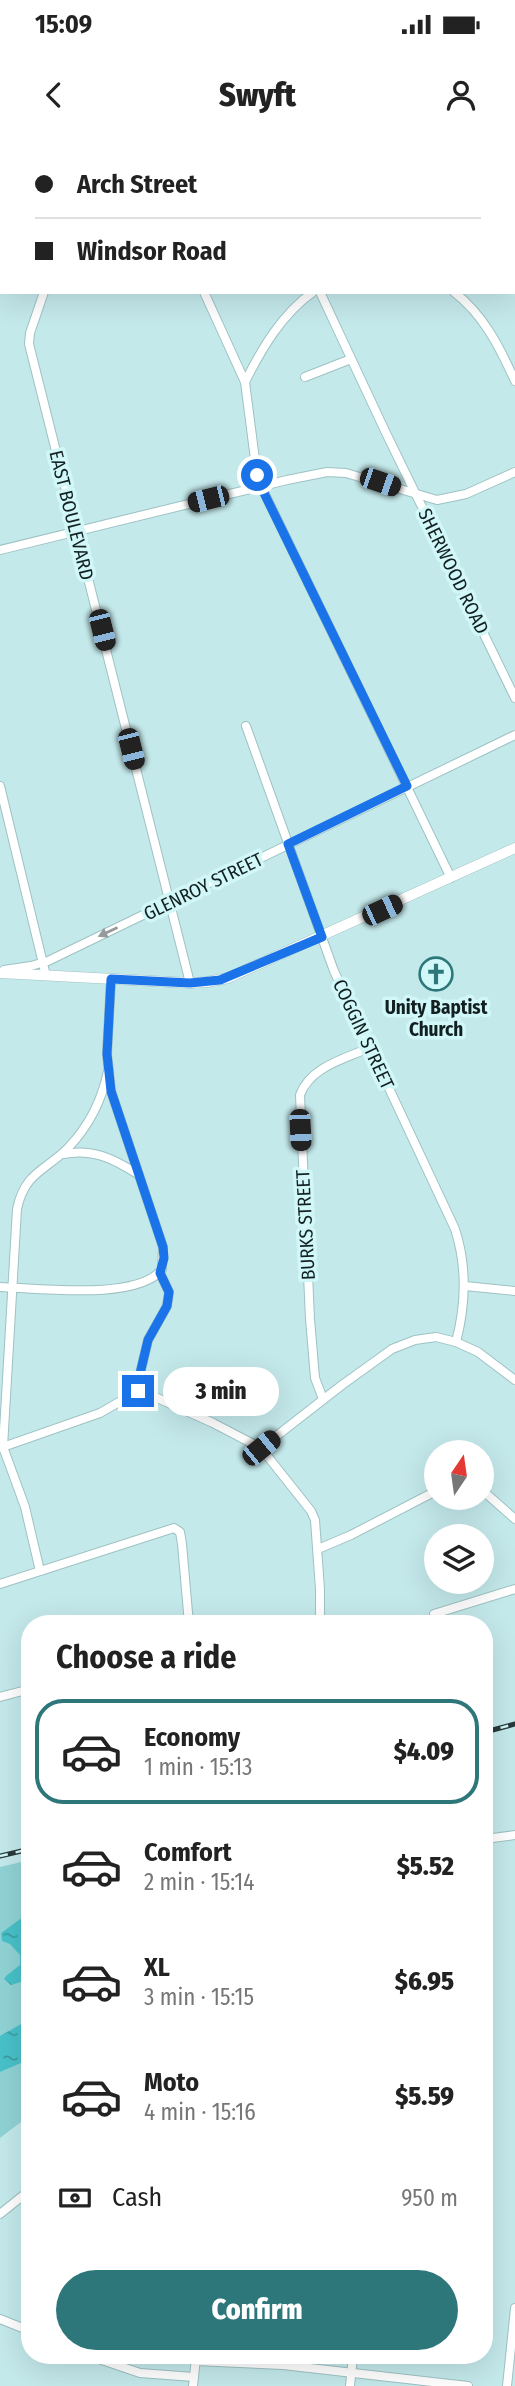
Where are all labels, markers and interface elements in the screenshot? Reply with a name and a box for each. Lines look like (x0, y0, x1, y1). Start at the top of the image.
text: 15:09 (35, 9, 92, 40)
icon: back (35, 76, 73, 114)
text: Swyft (219, 76, 296, 114)
icon: person (442, 76, 480, 114)
text: Arch Street (77, 169, 197, 200)
text: Windsor Road (77, 236, 227, 267)
street label: EAST BOULEVARD (44, 448, 99, 582)
route start (241, 459, 273, 491)
car (357, 465, 404, 499)
car (186, 484, 231, 514)
street label: SHERWOOD ROAD (413, 505, 494, 638)
car (87, 607, 118, 653)
car (116, 726, 147, 772)
street label: GLENROY STREET (140, 848, 267, 925)
car (359, 892, 406, 928)
one-way arrow (98, 926, 118, 937)
church icon: Unity Baptist Church (417, 955, 455, 993)
street label: COGGIN STREET (328, 976, 399, 1093)
place label: Unity Baptist Church (385, 996, 488, 1041)
car (289, 1108, 312, 1152)
street label: BURKS STREET (291, 1169, 320, 1281)
callout: 3 min (162, 1366, 278, 1416)
route end (122, 1375, 154, 1407)
text: 3 min (195, 1377, 247, 1405)
car (239, 1427, 284, 1469)
north arrow (424, 1440, 494, 1510)
map controls (424, 1440, 494, 1594)
button: layers (424, 1524, 494, 1594)
text: Choose a ride (56, 1638, 237, 1676)
icon: car (60, 1720, 123, 1783)
text: Economy (144, 1722, 240, 1753)
text: $4.09 (394, 1736, 454, 1767)
text: 1 min · 15:13 (144, 1753, 252, 1781)
icon: car (60, 1835, 123, 1898)
text: Comfort (144, 1837, 232, 1868)
text: $5.52 (397, 1851, 454, 1882)
text: 2 min · 15:14 (144, 1868, 254, 1896)
icon: car (60, 1950, 123, 2013)
text: XL (144, 1952, 170, 1983)
text: $6.95 (395, 1966, 454, 1997)
text: 3 min · 15:15 (144, 1983, 254, 2011)
icon: car (60, 2065, 123, 2128)
text: Moto (144, 2067, 199, 2098)
text: $5.59 (395, 2081, 454, 2112)
text: 4 min · 15:16 (144, 2098, 256, 2126)
icon: cash (56, 2179, 94, 2217)
text: Cash (112, 2182, 162, 2213)
text: 950 m (401, 2184, 458, 2212)
button: Confirm (56, 2270, 458, 2350)

